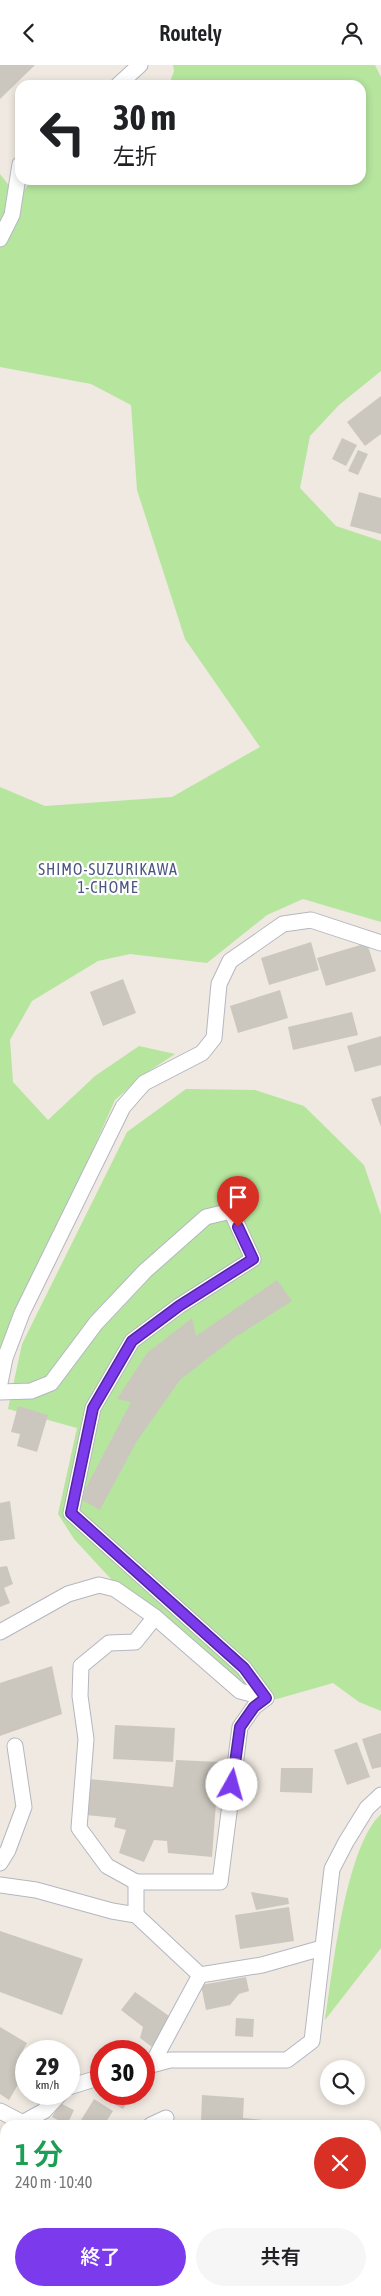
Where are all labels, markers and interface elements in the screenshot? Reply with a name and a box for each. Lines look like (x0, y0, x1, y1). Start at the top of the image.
icon: back (15, 19, 43, 47)
icon: person (338, 19, 366, 47)
text: Routely (159, 20, 222, 46)
text: 30 m (113, 97, 176, 137)
icon: left (30, 100, 95, 165)
text: 左折 (113, 143, 157, 169)
district label: SHIMO-SUZURIKAWA 1-CHOME (38, 860, 178, 896)
pin (217, 1176, 259, 1227)
icon: arrive (224, 1183, 252, 1211)
position arrow (205, 1758, 257, 1810)
speed limit sign: 30 (90, 2040, 155, 2105)
text: 29 (36, 2052, 59, 2080)
map controls (320, 2060, 365, 2105)
button: search (320, 2060, 365, 2105)
text: km/h (36, 2078, 59, 2092)
text: 1 分 (15, 2137, 63, 2171)
button: close (314, 2137, 366, 2189)
text: 240 m · 10:40 (15, 2173, 92, 2191)
button: 終了 (15, 2228, 186, 2286)
button: 共有 (196, 2228, 366, 2286)

